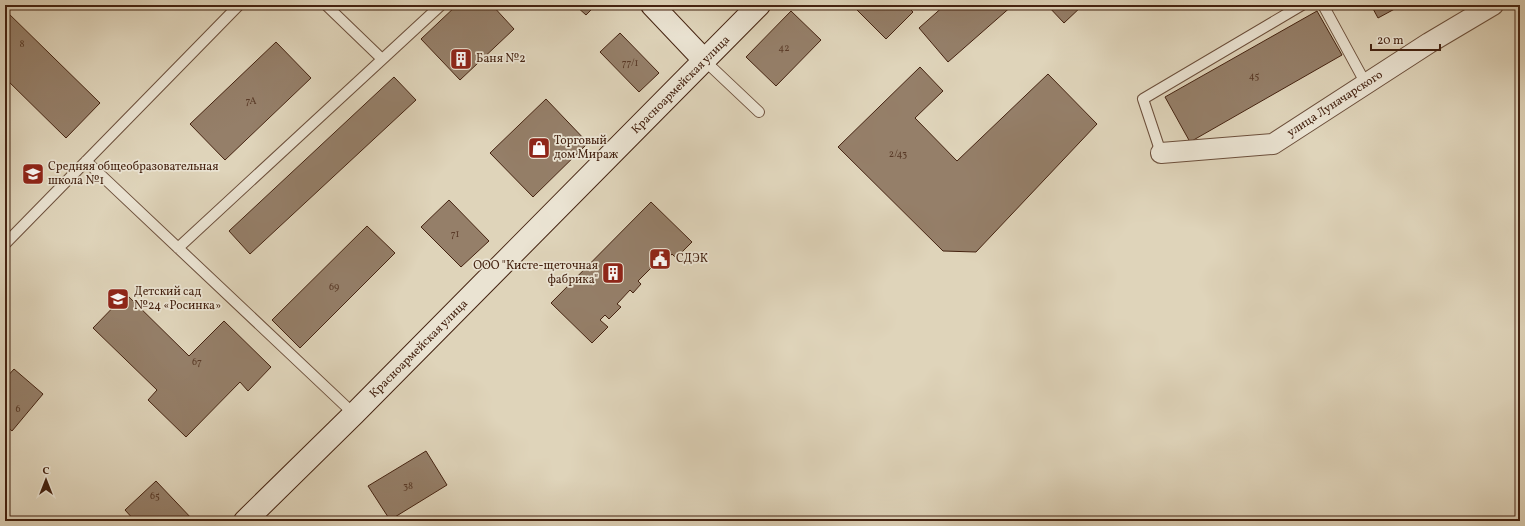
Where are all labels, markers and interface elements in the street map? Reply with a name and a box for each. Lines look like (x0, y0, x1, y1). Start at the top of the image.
scale bar (1371, 26, 1440, 52)
street label: Красноармейская улица (628, 32, 734, 138)
text: 20 m (1377, 33, 1404, 49)
house number: 8 (19, 37, 25, 51)
house number: 42 (778, 41, 790, 55)
building icon: Баня №2 (448, 46, 474, 72)
place label: Баня №2 (476, 51, 526, 67)
house number: 77/1 (622, 56, 638, 70)
street label: улица Луначарского (1284, 67, 1386, 141)
house number: 45 (1249, 69, 1259, 83)
house number: 7А (246, 94, 256, 108)
place label: Торговый дом Мираж (554, 133, 619, 163)
shop icon: Торговый дом Мираж (526, 135, 552, 161)
house number: 2/43 (889, 147, 907, 161)
place label: Средняя общеобразовательная школа №1 (48, 159, 219, 189)
school or university icon: Средняя общеобразовательная школа №1 (20, 161, 46, 187)
house number: 71 (451, 227, 459, 241)
public building icon: СДЭК (647, 246, 673, 272)
place label: СДЭК (676, 251, 708, 267)
place label: ООО "Кисте-щеточная фабрика" (473, 258, 598, 288)
building icon: ООО "Кисте-щеточная фабрика" (600, 260, 626, 286)
house number: 69 (329, 280, 339, 294)
place label: Детский сад №24 «Росинка» (134, 284, 221, 314)
school or university icon: Детский сад №24 «Росинка» (105, 286, 131, 312)
street label: Красноармейская улица (366, 296, 472, 402)
house number: 67 (192, 355, 202, 369)
house number: 6 (15, 402, 21, 416)
north arrow (26, 460, 66, 500)
text: С (42, 464, 50, 479)
house number: 38 (403, 479, 413, 493)
house number: 65 (150, 489, 160, 503)

